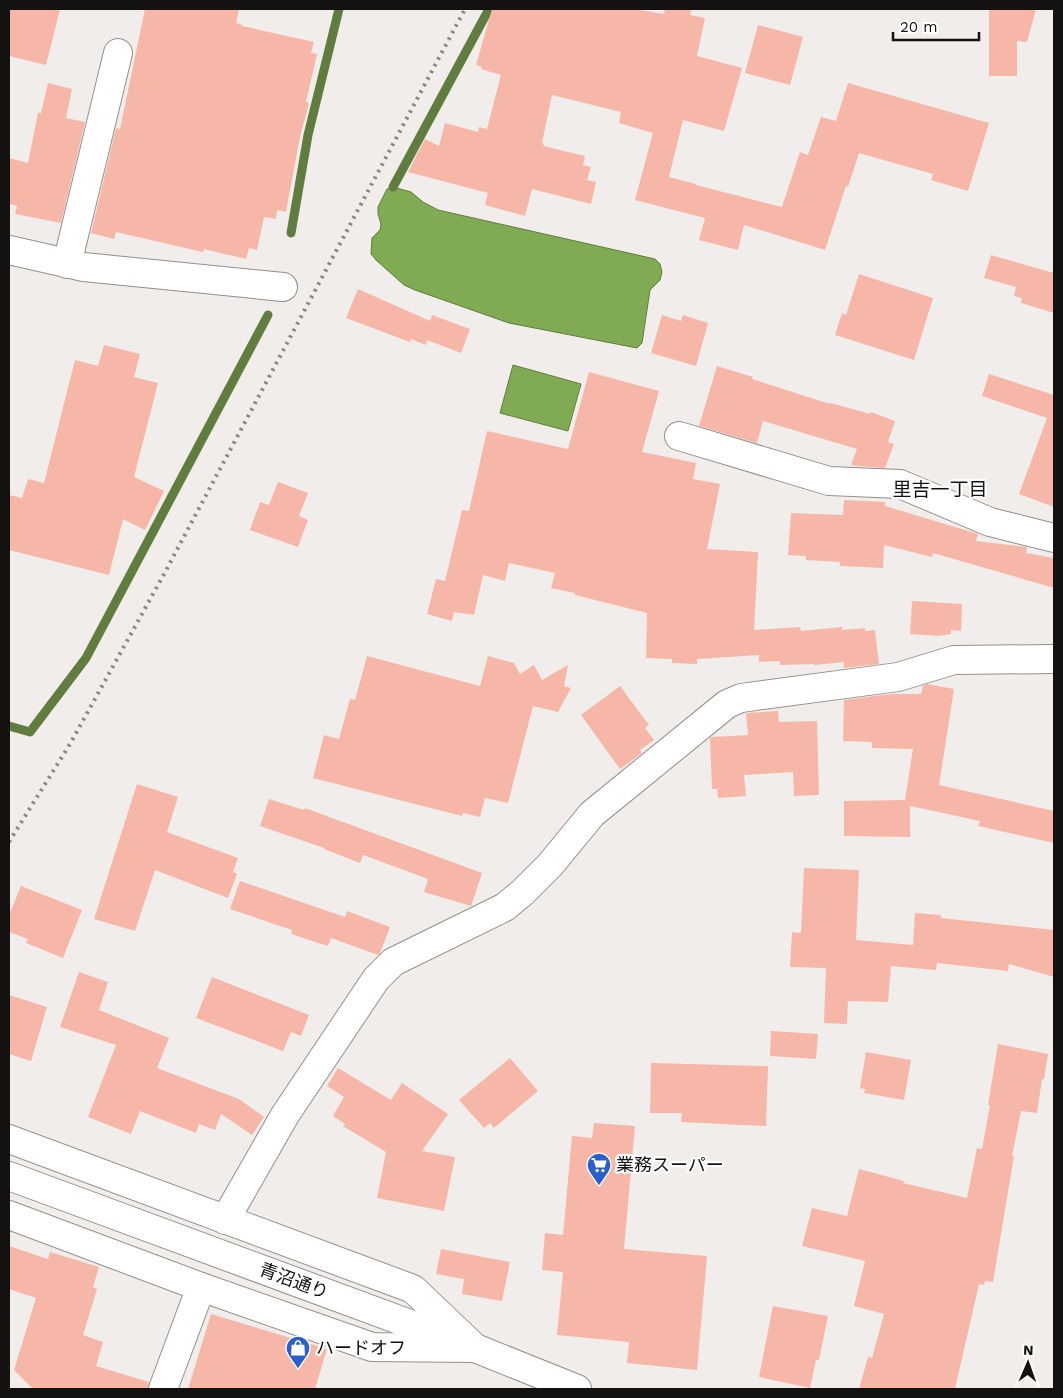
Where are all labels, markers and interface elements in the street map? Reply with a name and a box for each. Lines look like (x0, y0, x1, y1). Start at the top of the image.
scale bar (893, 10, 979, 42)
text: 20 m (900, 18, 938, 36)
district label: 里吉一丁目 (892, 478, 988, 501)
supermarket icon: 業務スーパー (586, 1152, 612, 1186)
place label: 業務スーパー (616, 1154, 724, 1175)
street label: 青沼通り (257, 1258, 332, 1303)
shop icon: ハードオフ (285, 1335, 311, 1369)
place label: ハードオフ (316, 1337, 406, 1358)
north arrow (1003, 1338, 1053, 1388)
text: N (1023, 1342, 1034, 1358)

